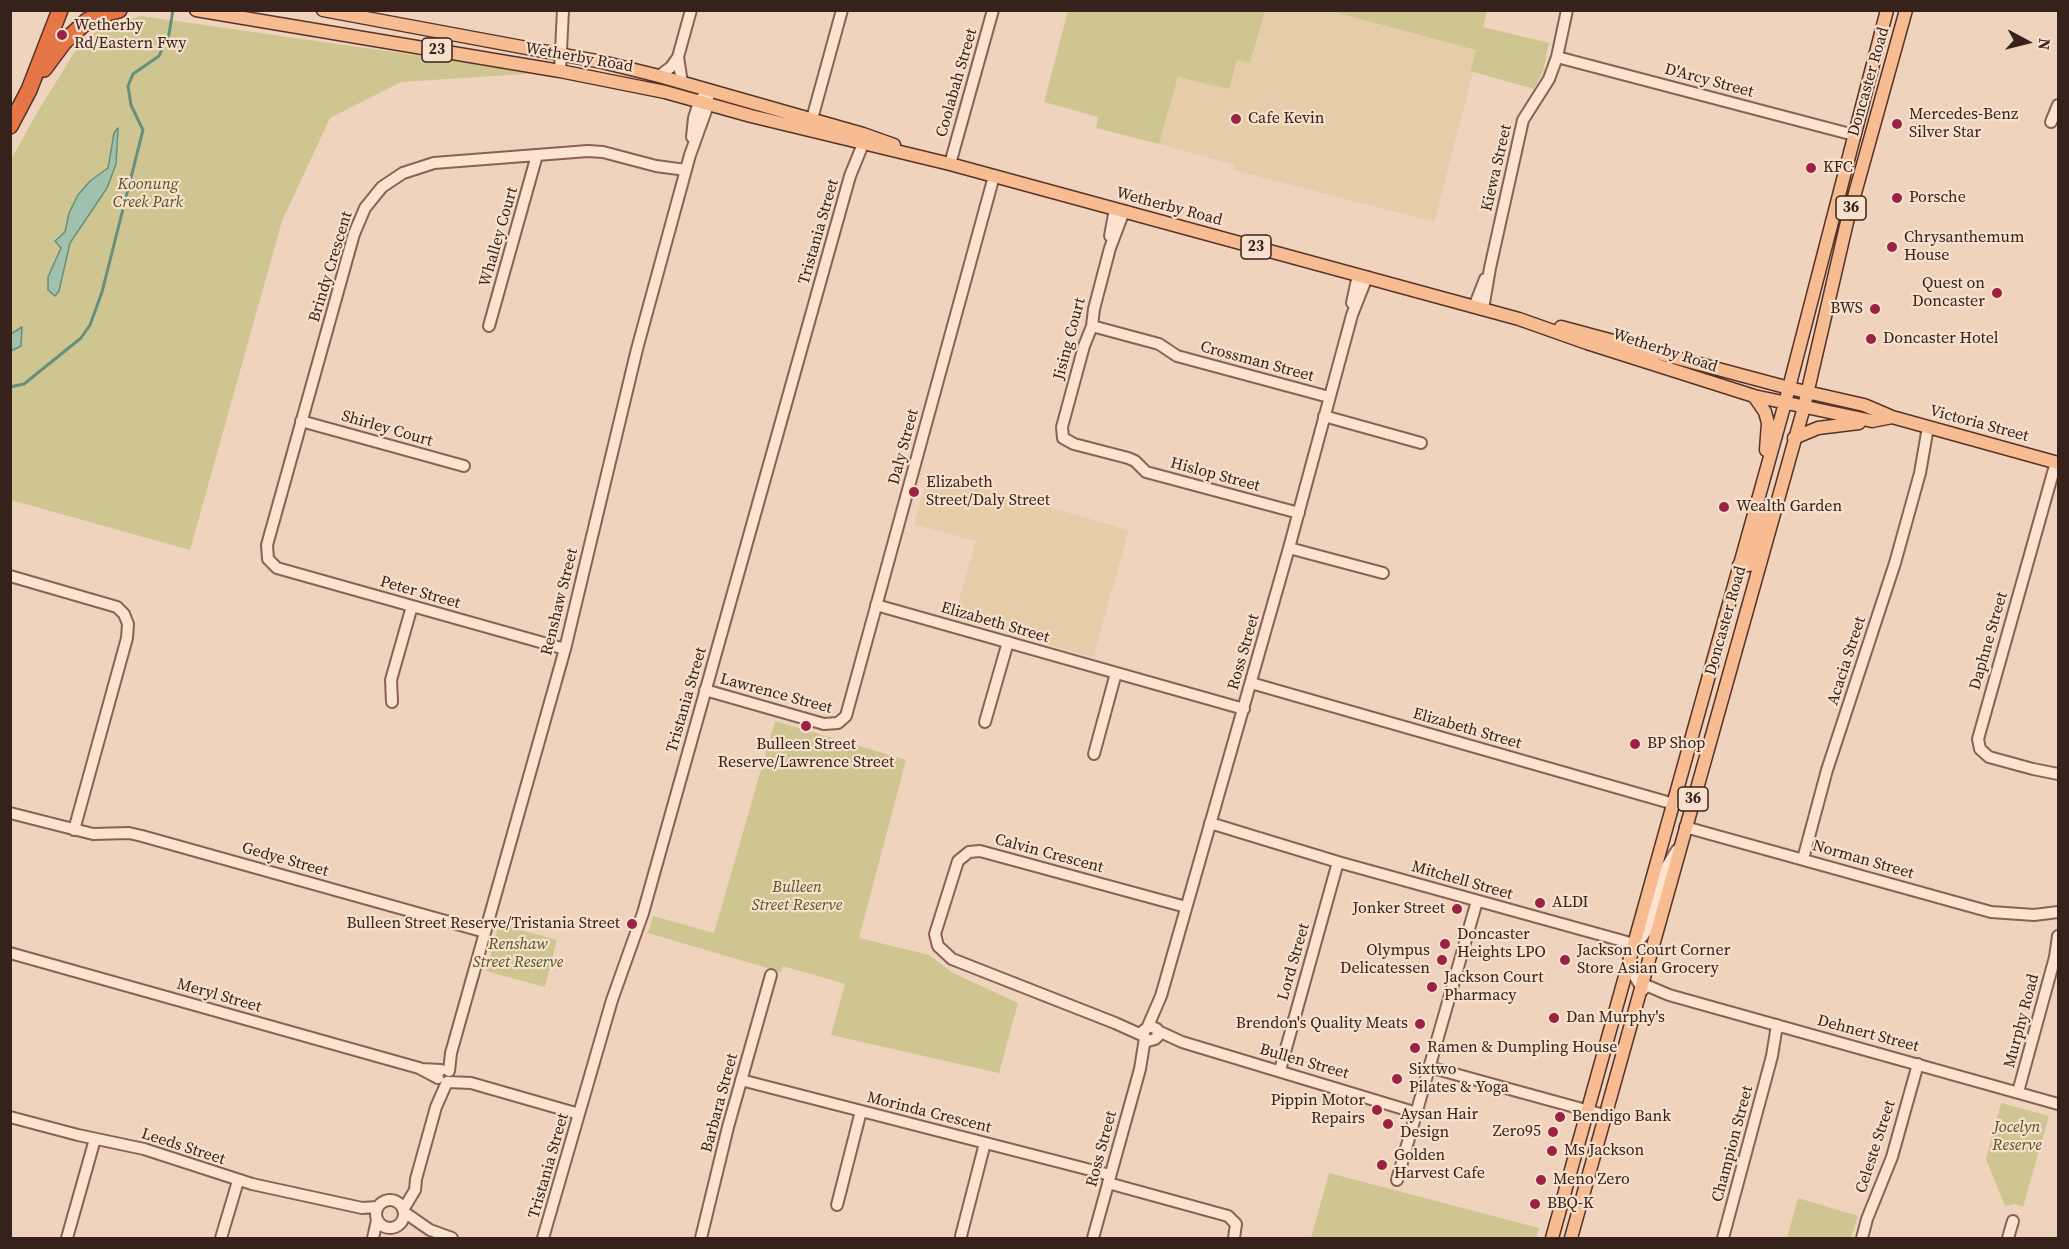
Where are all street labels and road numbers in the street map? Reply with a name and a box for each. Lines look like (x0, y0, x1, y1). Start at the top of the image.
street label: Doncaster Road (1844, 25, 1894, 139)
street label: Coolabah Street (932, 26, 982, 140)
road number: 23 (422, 38, 452, 62)
street label: Wetherby Road (524, 39, 634, 77)
street label: D'Arcy Street (1662, 60, 1756, 102)
street label: Kiewa Street (1478, 123, 1516, 213)
street label: Tristania Street (795, 177, 843, 287)
street label: Wetherby Road (1114, 184, 1224, 230)
street label: Whalley Court (476, 185, 522, 289)
road number: 36 (1836, 196, 1866, 220)
street label: Brindy Crescent (305, 209, 357, 325)
road number: 23 (1241, 235, 1271, 259)
street label: Jising Court (1050, 296, 1090, 382)
street label: Wetherby Road (1610, 325, 1720, 377)
street label: Crossman Street (1198, 338, 1316, 386)
street label: Victoria Street (1927, 402, 2031, 446)
street label: Shirley Court (339, 407, 435, 451)
street label: Daly Street (885, 407, 923, 487)
street label: Hislop Street (1168, 454, 1262, 496)
street label: Renshaw Street (537, 546, 583, 658)
street label: Doncaster Road (1701, 564, 1751, 678)
street label: Peter Street (378, 572, 462, 614)
street label: Daphne Street (1966, 590, 2012, 692)
street label: Elizabeth Street (939, 598, 1051, 648)
street label: Ross Street (1224, 612, 1264, 692)
street label: Acacia Street (1824, 614, 1870, 708)
street label: Tristania Street (663, 645, 711, 755)
street label: Lawrence Street (718, 670, 834, 718)
street label: Elizabeth Street (1411, 704, 1523, 754)
road number: 36 (1678, 787, 1708, 811)
street label: Calvin Crescent (993, 830, 1105, 878)
street label: Norman Street (1810, 836, 1916, 884)
street label: Gedye Street (240, 838, 330, 882)
street label: Mitchell Street (1409, 857, 1515, 905)
street label: Lord Street (1274, 921, 1314, 1003)
street label: Murphy Road (2000, 972, 2044, 1070)
street label: Meryl Street (175, 975, 263, 1017)
street label: Dehnert Street (1815, 1011, 1921, 1057)
street label: Bullen Street (1257, 1040, 1351, 1084)
street label: Barbara Street (698, 1051, 742, 1155)
street label: Champion Street (1708, 1084, 1758, 1204)
street label: Morinda Crescent (865, 1088, 993, 1138)
street label: Celeste Street (1852, 1098, 1900, 1196)
street label: Ross Street (1083, 1109, 1121, 1189)
street label: Tristania Street (525, 1111, 573, 1221)
street label: Leeds Street (139, 1124, 227, 1170)

